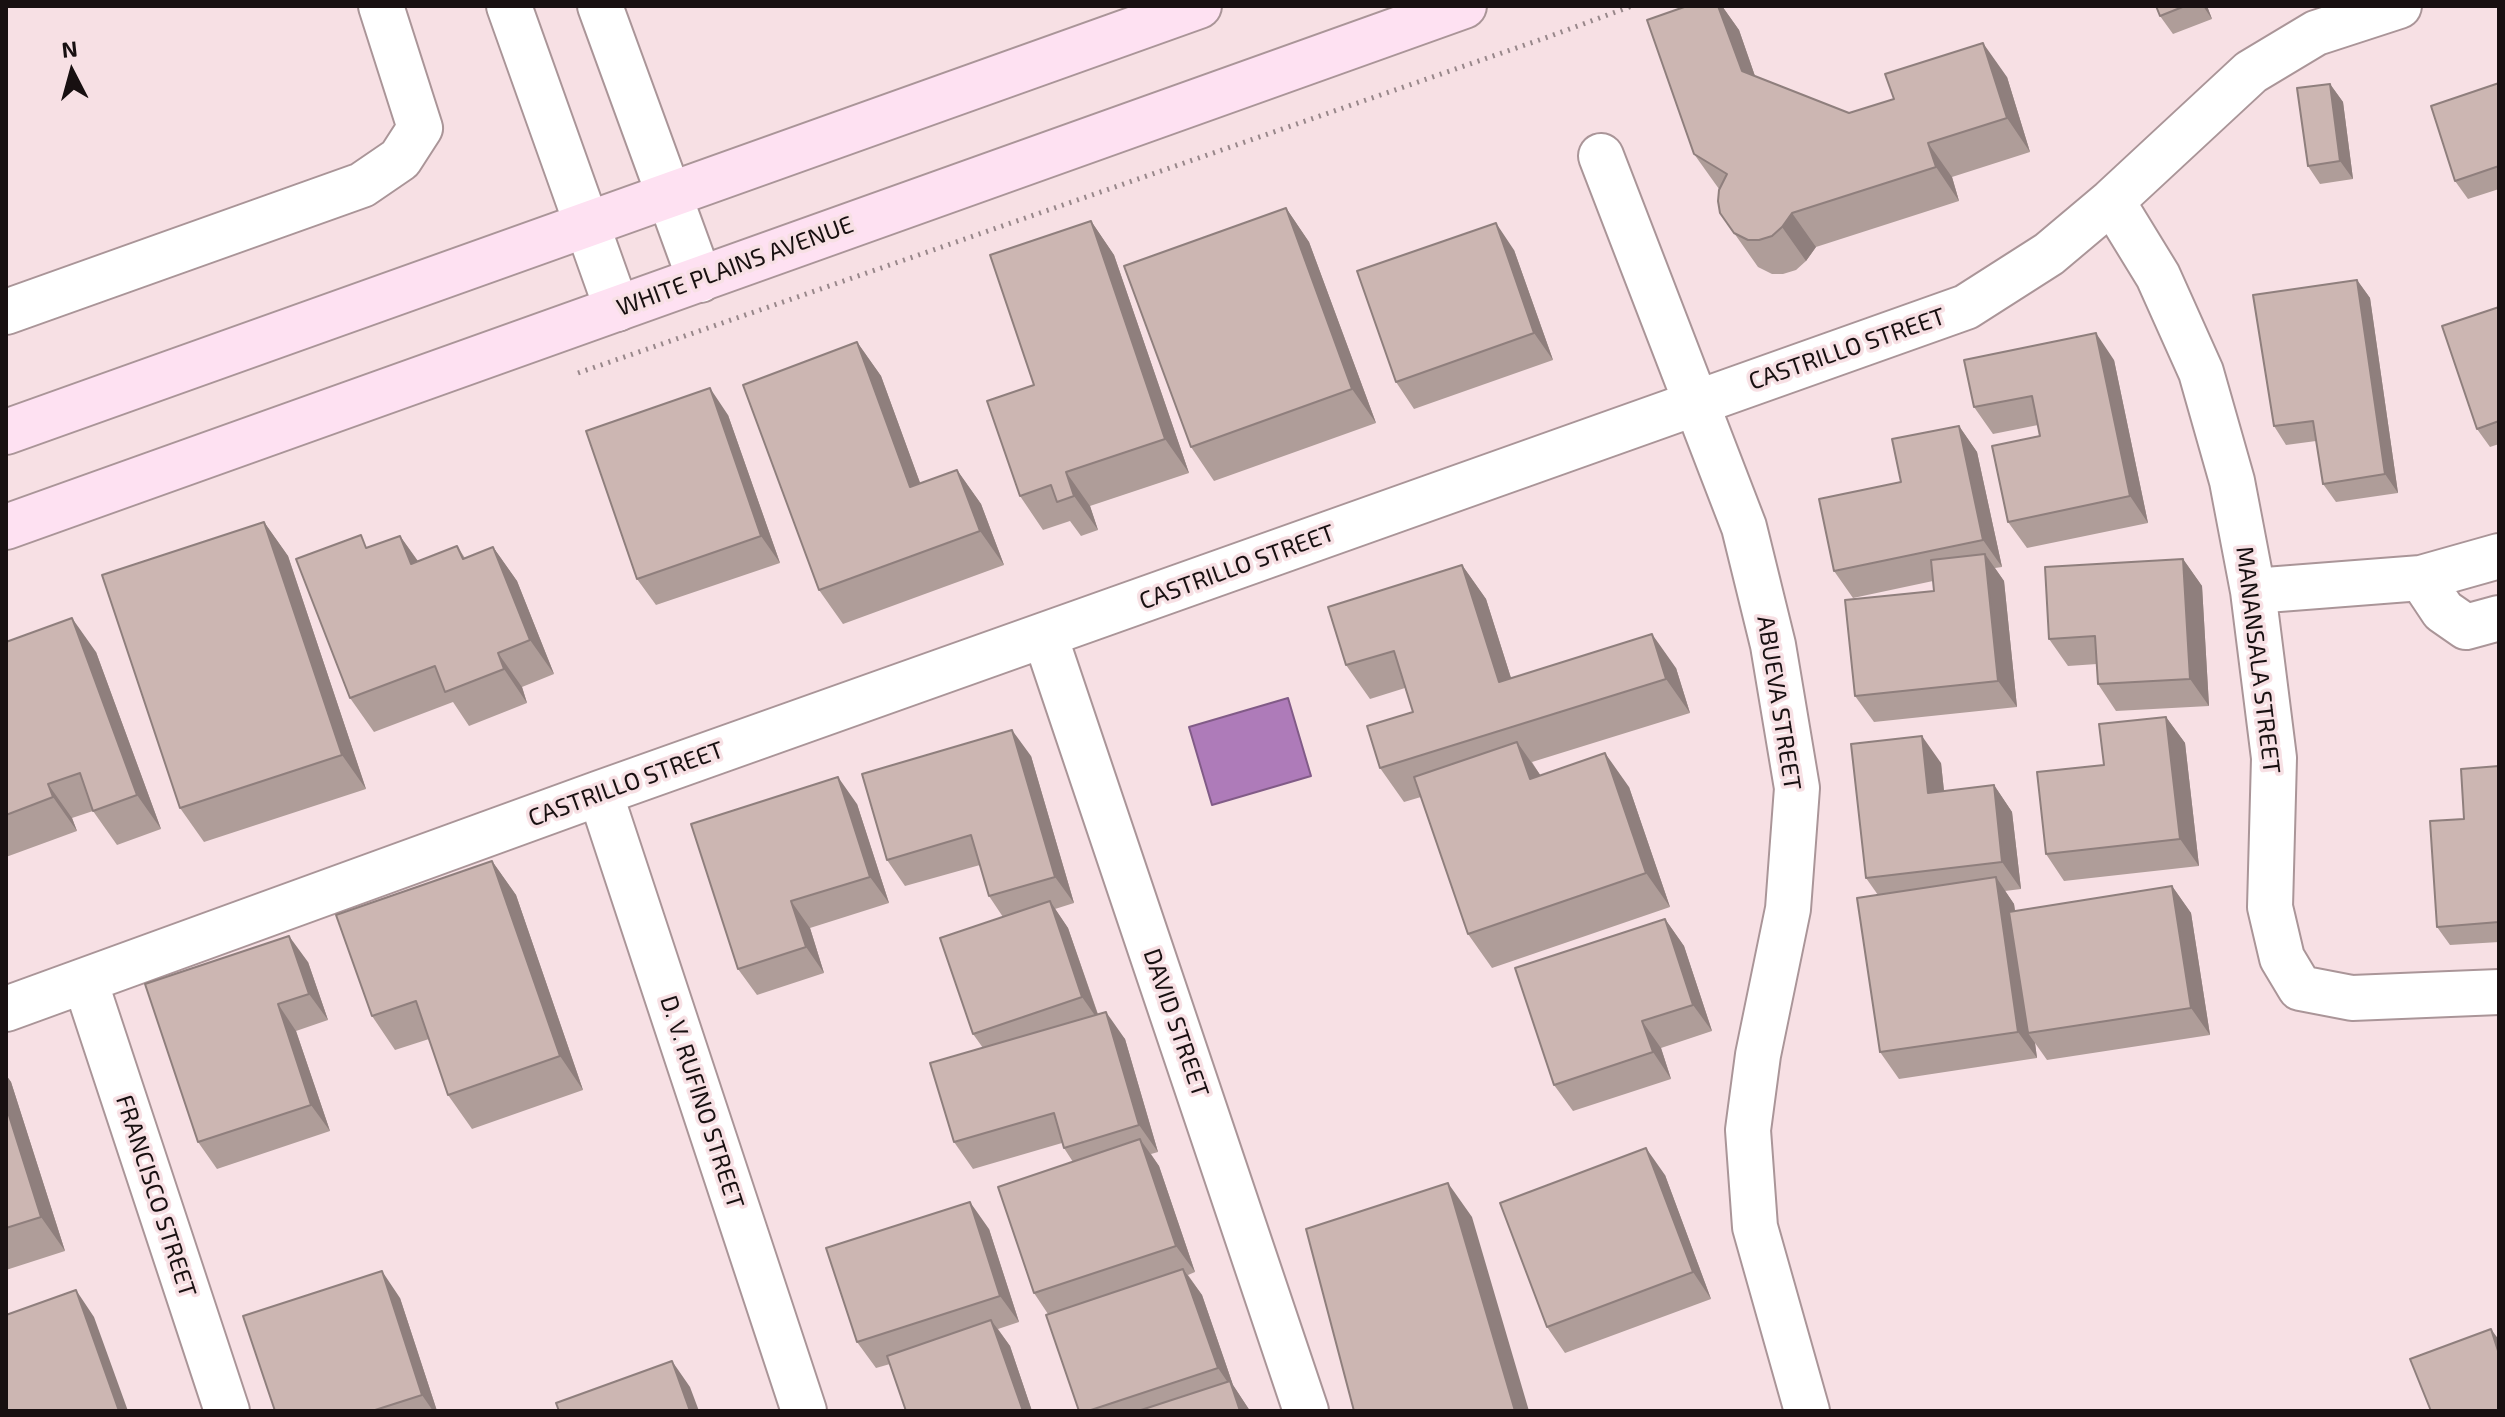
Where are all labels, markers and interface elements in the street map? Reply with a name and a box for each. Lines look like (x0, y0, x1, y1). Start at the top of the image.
north arrow (32, 32, 112, 112)
text: N (60, 34, 79, 62)
street label: WHITE PLAINS AVENUE (613, 210, 857, 322)
street label: CASTRILLO STREET (1745, 302, 1949, 396)
street label: CASTRILLO STREET (1135, 518, 1339, 616)
street label: MANANSALA STREET (2230, 545, 2286, 775)
street label: ABUEVA STREET (1751, 614, 1807, 792)
street label: CASTRILLO STREET (524, 735, 728, 833)
street label: DAVID STREET (1137, 945, 1215, 1101)
street label: D. V. RUFINO STREET (654, 992, 750, 1212)
street label: FRANCISCO STREET (110, 1091, 202, 1301)

